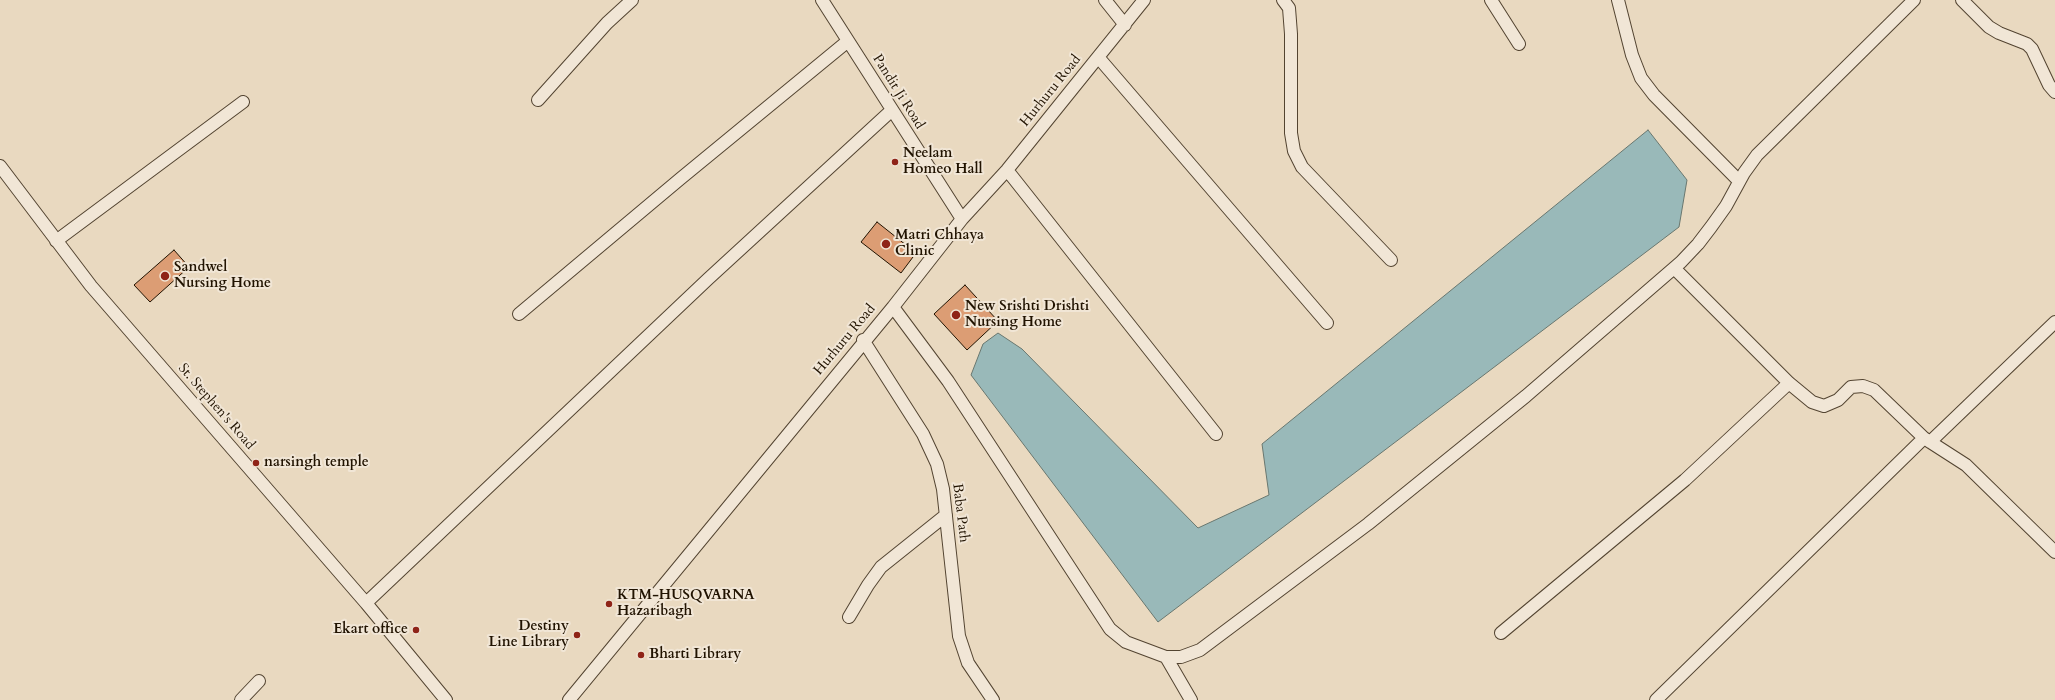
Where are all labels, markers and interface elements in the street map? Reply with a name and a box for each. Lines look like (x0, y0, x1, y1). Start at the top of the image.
street label: Pandit Ji Road (868, 51, 928, 133)
street label: Hurhuru Road (1017, 52, 1085, 130)
place label: Neelam Homeo Hall (903, 146, 983, 178)
marker: Neelam Homeo Hall (890, 157, 900, 167)
place label: Matri Chhaya Clinic (895, 228, 984, 260)
marker: Matri Chhaya Clinic (880, 238, 892, 250)
place label: Sandwel Nursing Home (174, 260, 271, 292)
marker: Sandwel Nursing Home (159, 270, 171, 282)
place label: New Srishti Drishti Nursing Home (965, 299, 1089, 332)
street label: Hurhuru Road (811, 301, 879, 379)
marker: New Srishti Drishti Nursing Home (950, 309, 962, 321)
street label: St. Stephen's Road (174, 361, 258, 453)
place label: narsingh temple (264, 455, 369, 471)
marker: narsingh temple (251, 458, 261, 468)
street label: Baba Path (948, 483, 972, 543)
place label: KTM-HUSQVARNA Hazaribagh (617, 588, 755, 620)
marker: KTM-HUSQVARNA Hazaribagh (604, 599, 614, 609)
place label: Destiny Line Library (488, 619, 569, 652)
place label: Ekart office (333, 622, 408, 638)
marker: Ekart office (411, 625, 421, 635)
marker: Destiny Line Library (572, 630, 582, 640)
place label: Bharti Library (649, 647, 741, 663)
marker: Bharti Library (636, 650, 646, 660)

